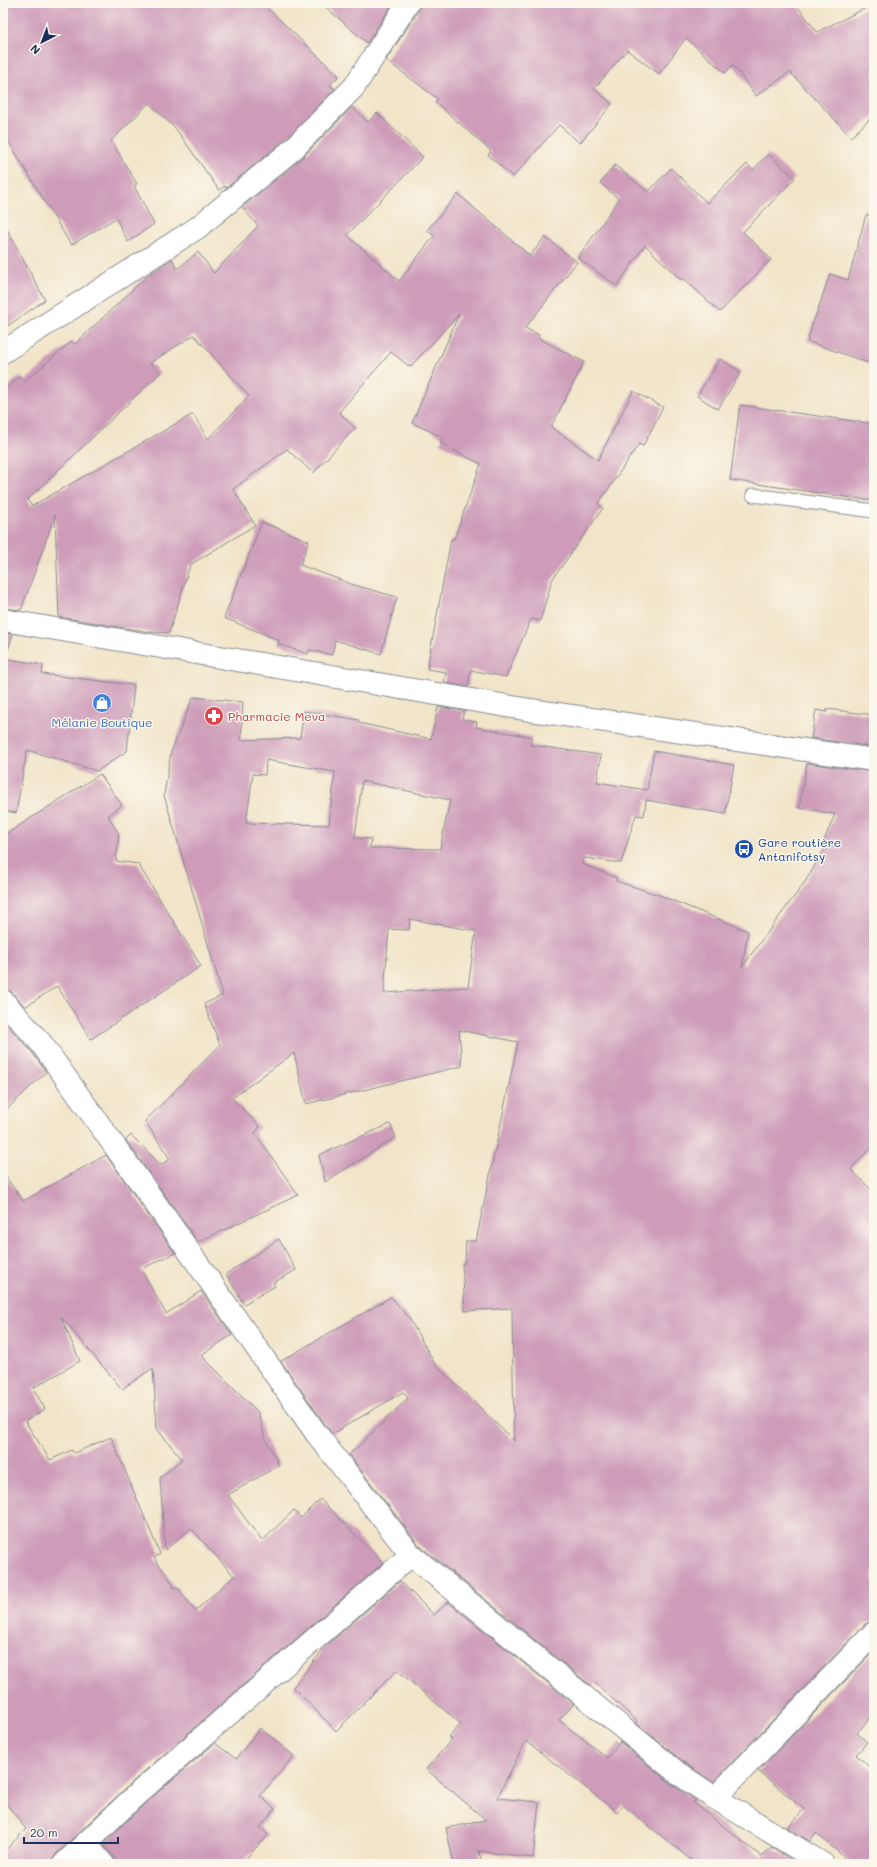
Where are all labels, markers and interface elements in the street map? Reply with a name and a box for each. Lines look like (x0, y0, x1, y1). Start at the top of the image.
north arrow (22, 22, 62, 62)
text: N (27, 41, 43, 58)
shop icon: Mélanie Boutique (91, 692, 113, 714)
pharmacy icon: Pharmacie Meva (203, 705, 225, 727)
place label: Pharmacie Meva (228, 708, 325, 724)
place label: Mélanie Boutique (52, 714, 152, 730)
place label: Gare routière Antanifotsy (758, 834, 841, 864)
bus stop icon: Gare routière Antanifotsy (733, 838, 755, 860)
scale bar (24, 1819, 118, 1845)
text: 20 m (30, 1824, 58, 1840)

